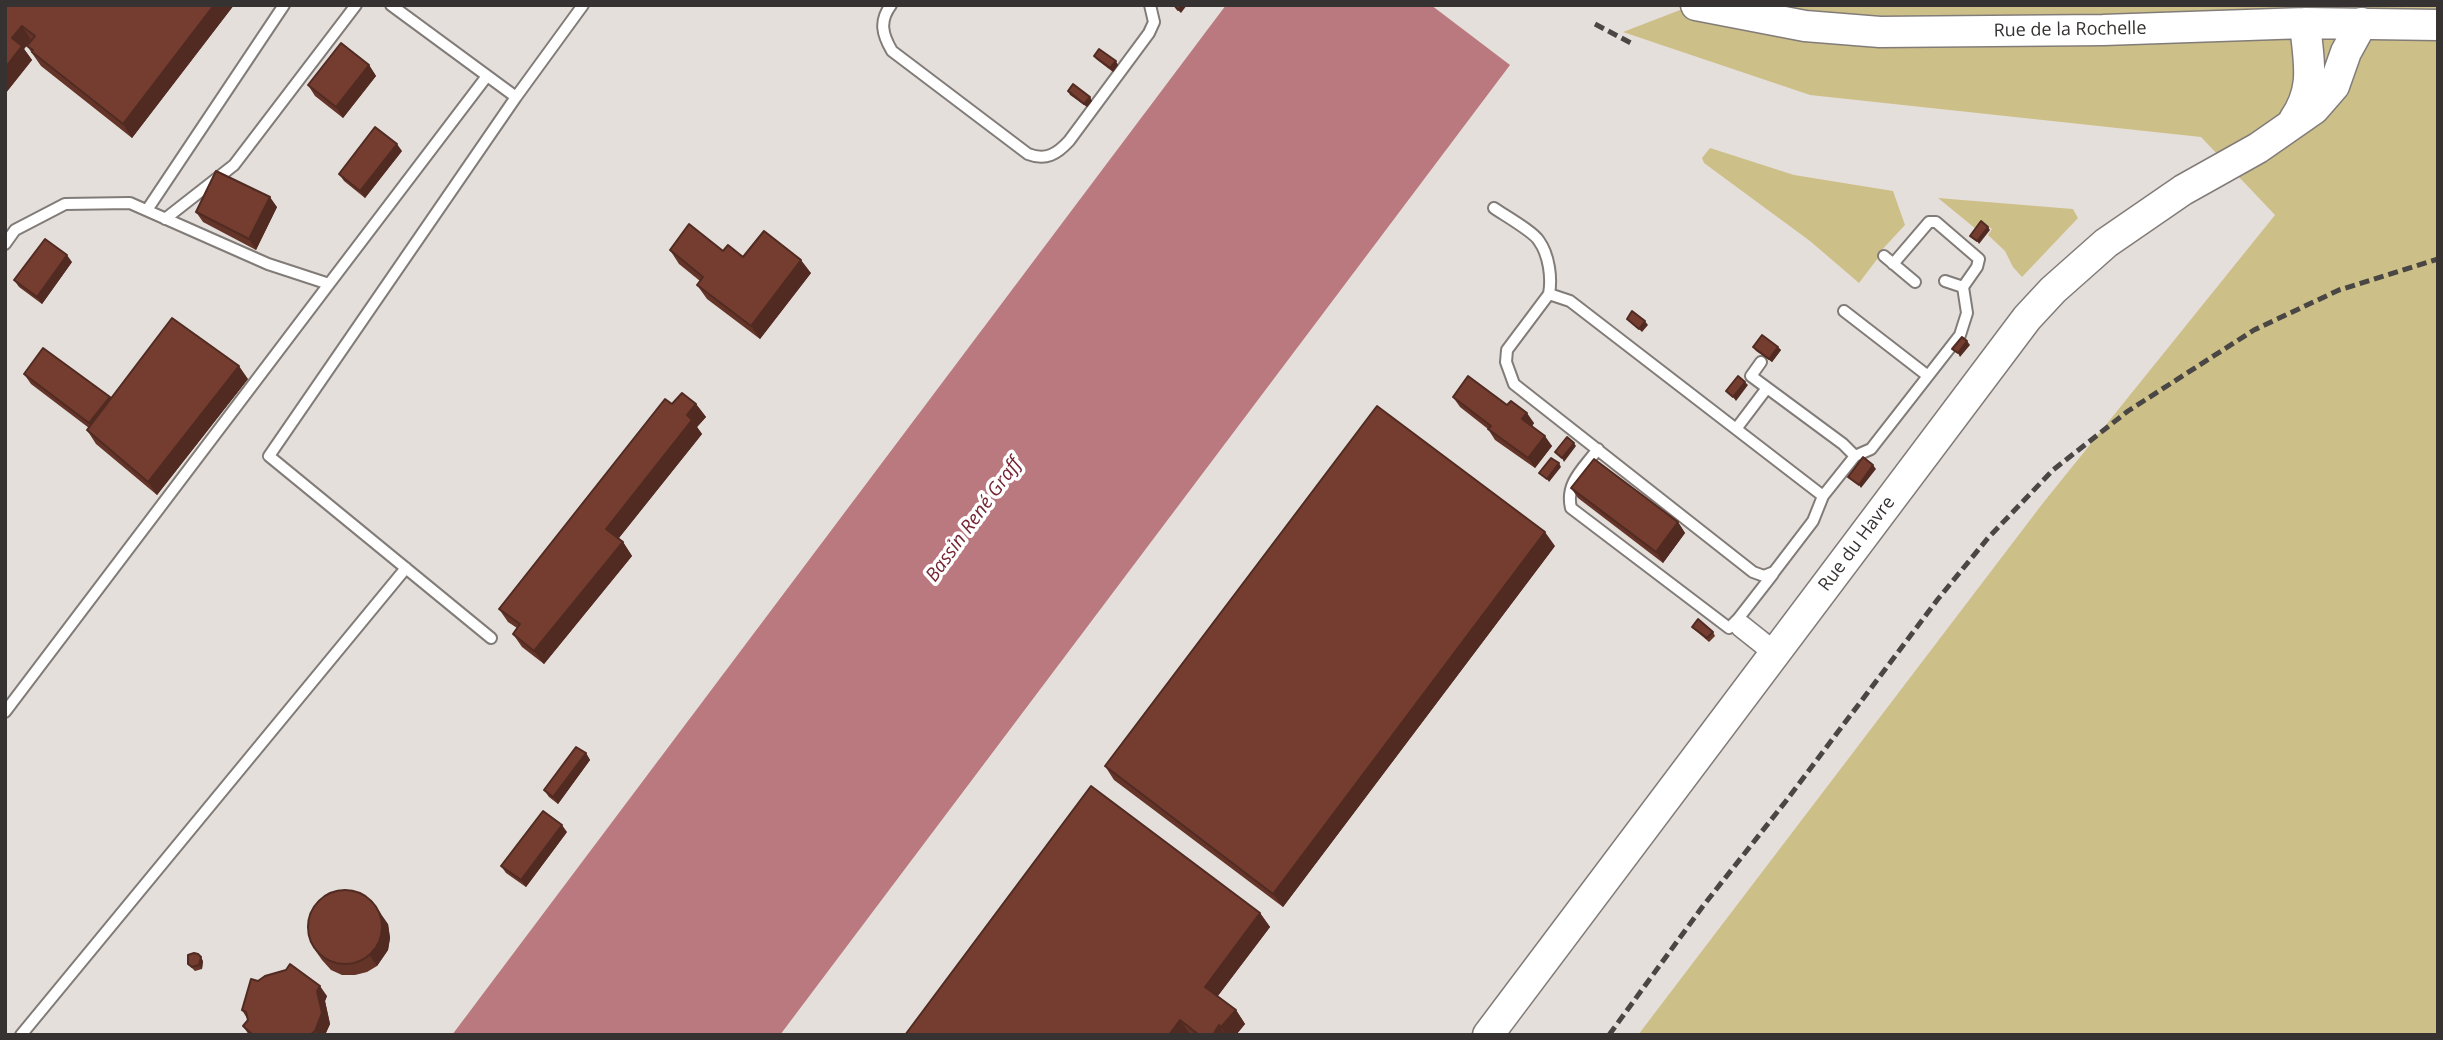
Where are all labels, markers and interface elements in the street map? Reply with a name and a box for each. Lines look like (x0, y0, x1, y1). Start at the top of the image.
street label: Rue de la Rochelle (1993, 18, 2147, 42)
water label: Bassin René Graff (921, 453, 1027, 587)
street label: Rue du Havre (1814, 492, 1900, 596)

